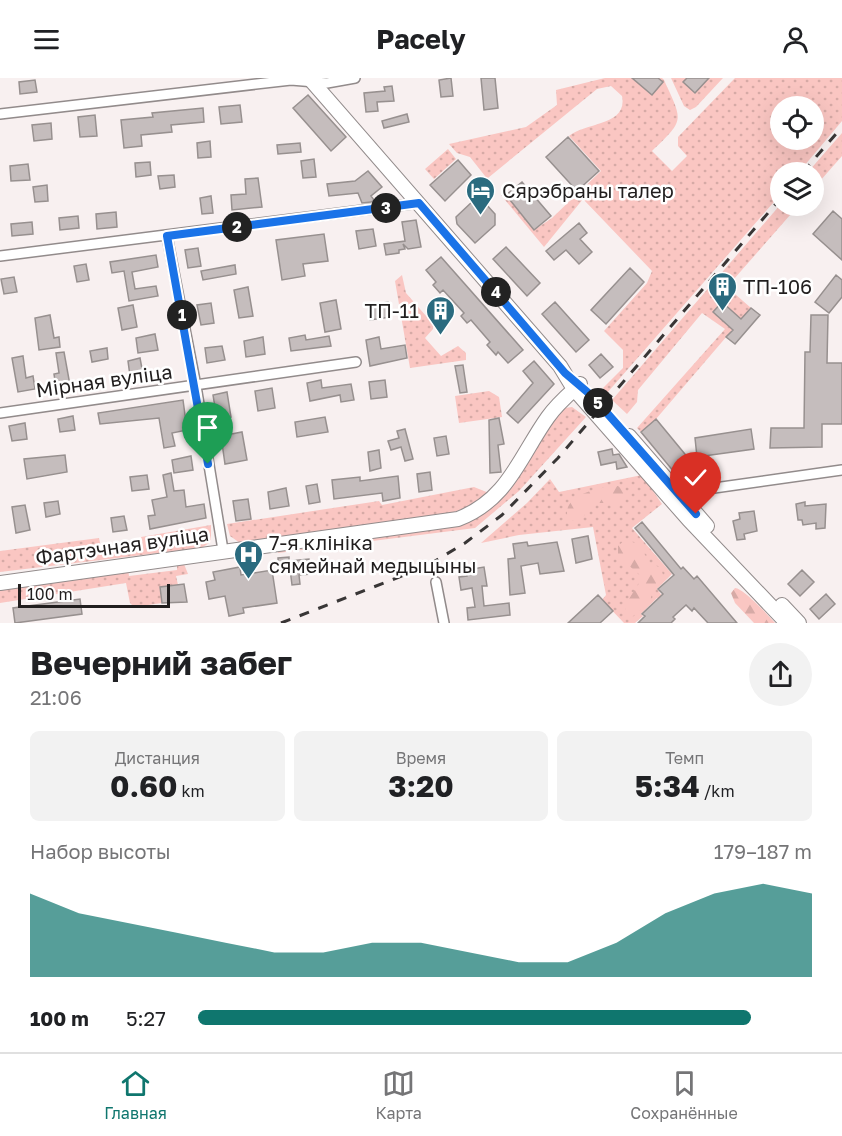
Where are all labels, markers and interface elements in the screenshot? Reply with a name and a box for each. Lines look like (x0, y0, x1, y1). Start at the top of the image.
icon: menu (30, 23, 63, 56)
text: Pacely (376, 23, 466, 55)
icon: person (779, 23, 812, 56)
map controls (770, 96, 824, 216)
button: locate (770, 96, 824, 150)
button: layers (770, 162, 824, 216)
hotel icon: Сярэбраны талер (465, 174, 497, 216)
place label: Сярэбраны талер (502, 178, 674, 202)
pin: 3 (371, 193, 401, 223)
text: 3 (381, 198, 391, 218)
pin: 2 (222, 212, 252, 242)
text: 2 (232, 217, 242, 237)
building icon: ТП-106 (706, 270, 738, 312)
place label: ТП-106 (743, 274, 812, 298)
pin: 4 (481, 277, 511, 307)
text: 4 (491, 282, 501, 302)
building icon: ТП-11 (424, 294, 456, 336)
place label: ТП-11 (365, 298, 419, 322)
pin: 1 (167, 300, 197, 330)
text: 1 (178, 305, 186, 325)
street label: Мірная вуліца (34, 359, 174, 401)
pin: 5 (583, 388, 613, 418)
text: 5 (593, 393, 603, 413)
pin (182, 402, 233, 464)
icon: arrive (191, 411, 224, 444)
pin (670, 452, 721, 514)
icon: check (679, 461, 712, 494)
street label: Фартэчная вуліца (34, 521, 210, 569)
place label: 7-я клініка сямейнай медыцыны (269, 530, 477, 577)
hospital icon: 7-я клініка сямейнай медыцыны (232, 538, 264, 580)
scale bar (18, 581, 170, 608)
text: 100 m (27, 584, 73, 604)
text: Вечерний забег (30, 643, 292, 682)
button: share (749, 643, 812, 706)
text: 21:06 (30, 685, 82, 709)
text: Дистанция (115, 748, 200, 768)
text: Время (396, 748, 446, 768)
text: Темп (665, 748, 704, 768)
text: 0.60 (110, 768, 178, 804)
text: 3:20 (388, 768, 454, 804)
text: 5:34 (635, 768, 700, 804)
text: km (178, 781, 205, 801)
text: /km (700, 781, 735, 801)
text: Набор высоты (30, 839, 171, 863)
text: 179–187 m (714, 839, 812, 863)
text: 100 m (30, 1006, 89, 1030)
text: 5:27 (126, 1006, 166, 1030)
tab: Главная (104, 1067, 167, 1123)
tab: Карта (375, 1067, 422, 1123)
tab: Сохранённые (630, 1067, 738, 1123)

